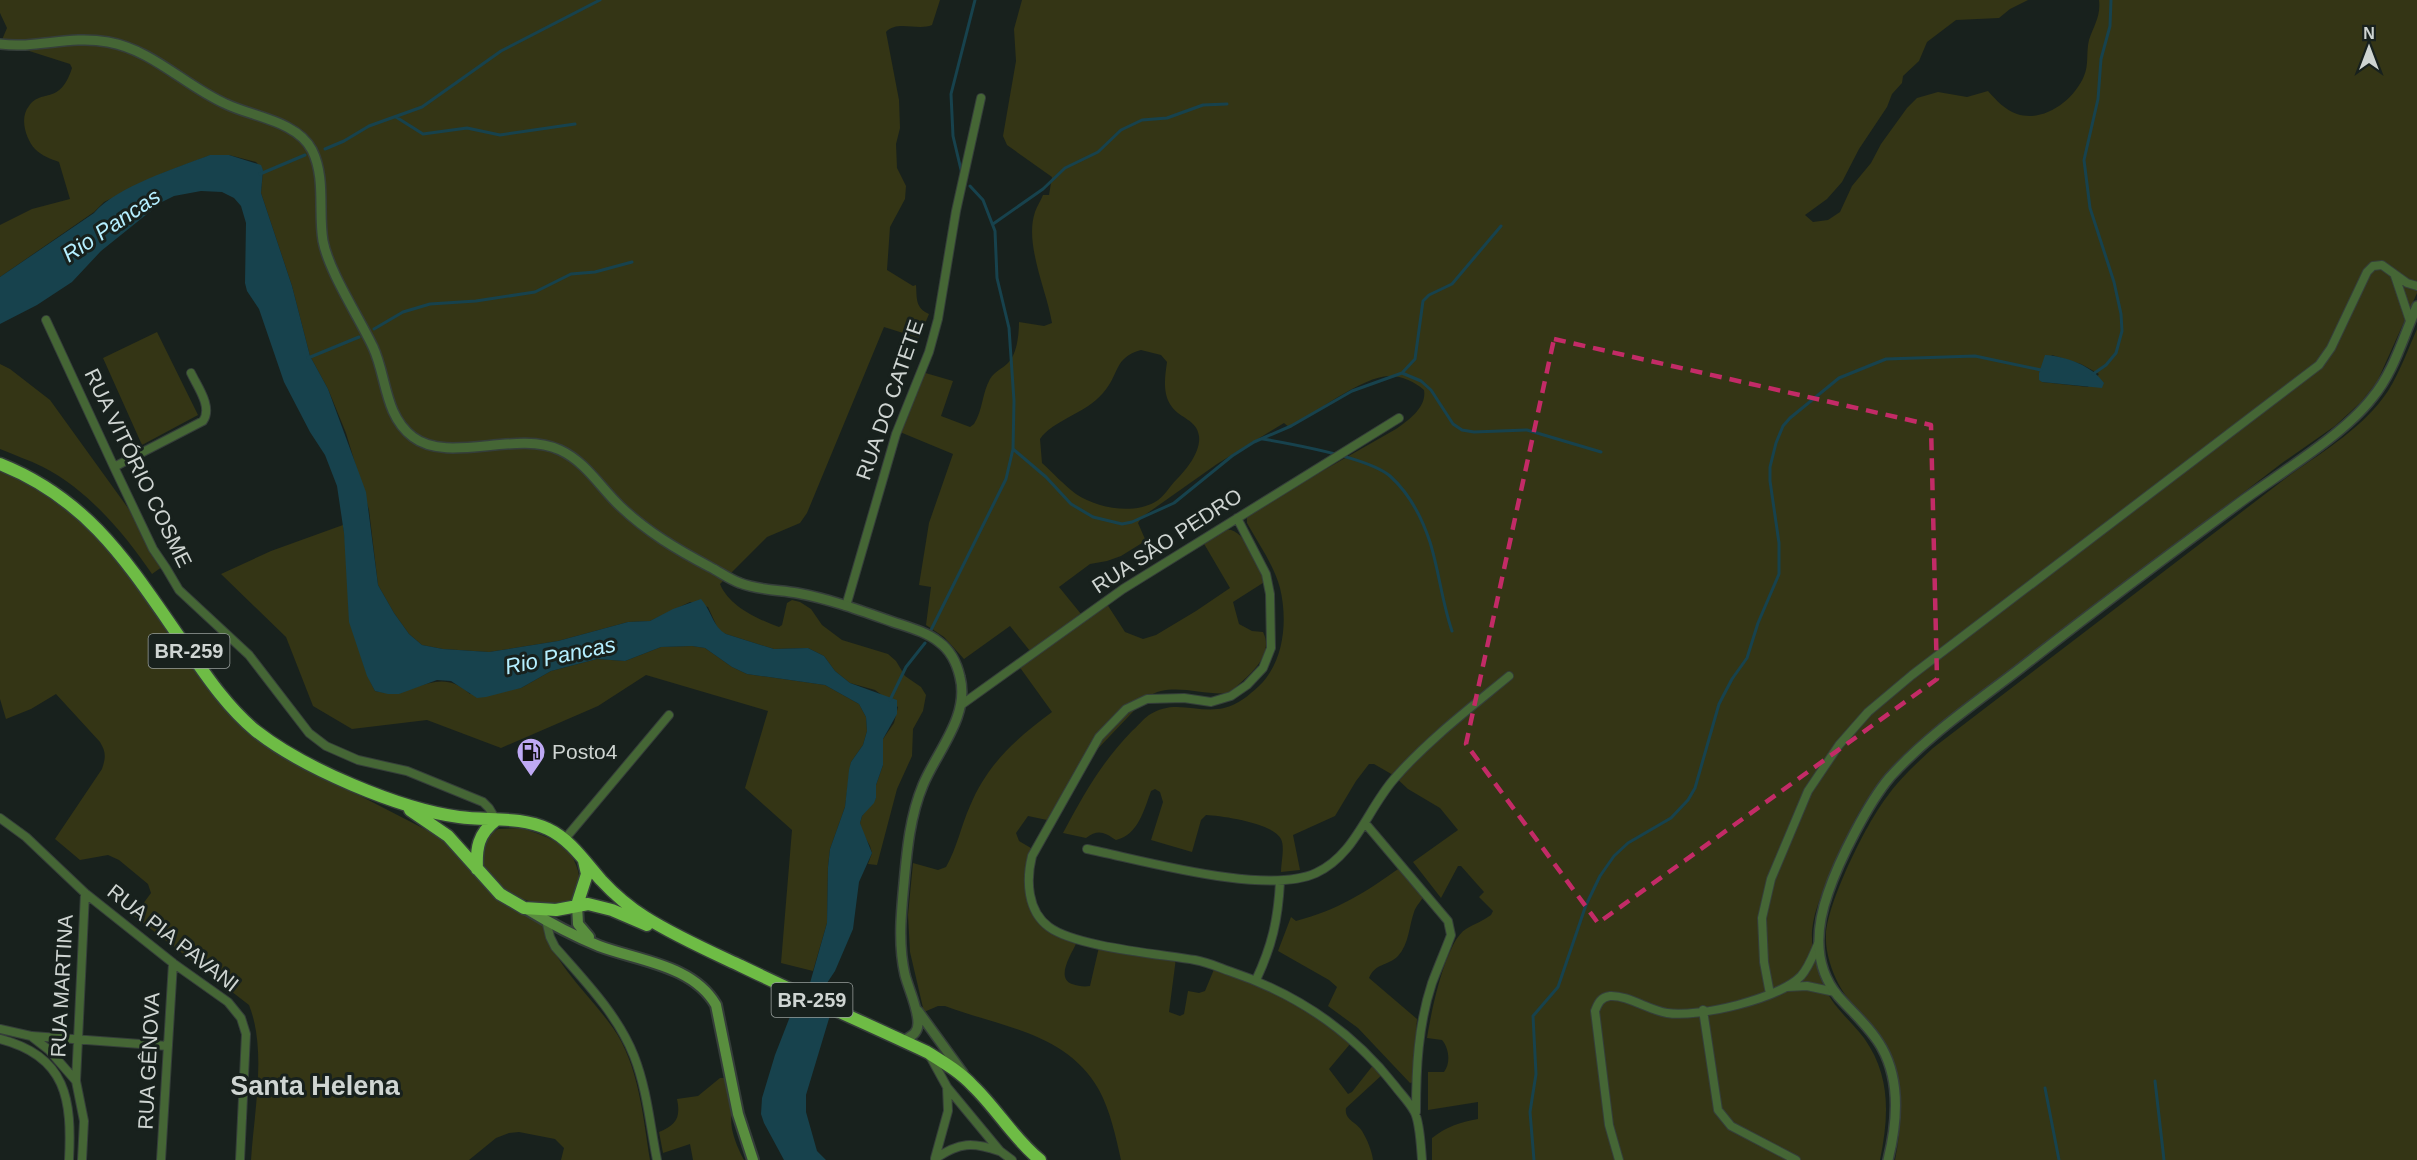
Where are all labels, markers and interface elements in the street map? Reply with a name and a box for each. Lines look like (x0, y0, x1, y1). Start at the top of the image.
north arrow (2339, 18, 2399, 78)
text: N (2363, 25, 2375, 42)
water label: Rio Pancas (58, 184, 165, 267)
street label: RUA DO CATETE (851, 317, 928, 483)
street label: RUA VITÓRIO COSME (80, 365, 197, 571)
street label: RUA SÃO PEDRO (1088, 484, 1246, 598)
water label: Rio Pancas (502, 632, 618, 679)
road number: BR-259 (148, 634, 230, 668)
fuel station icon: Posto4 (515, 736, 547, 778)
place label: Posto4 (552, 740, 618, 763)
street label: RUA PIA PAVANI (103, 879, 243, 996)
street label: RUA MARTINA (46, 914, 77, 1058)
road number: BR-259 (772, 983, 852, 1017)
street label: RUA GÊNOVA (133, 992, 164, 1130)
district label: Santa Helena (230, 1071, 401, 1101)

